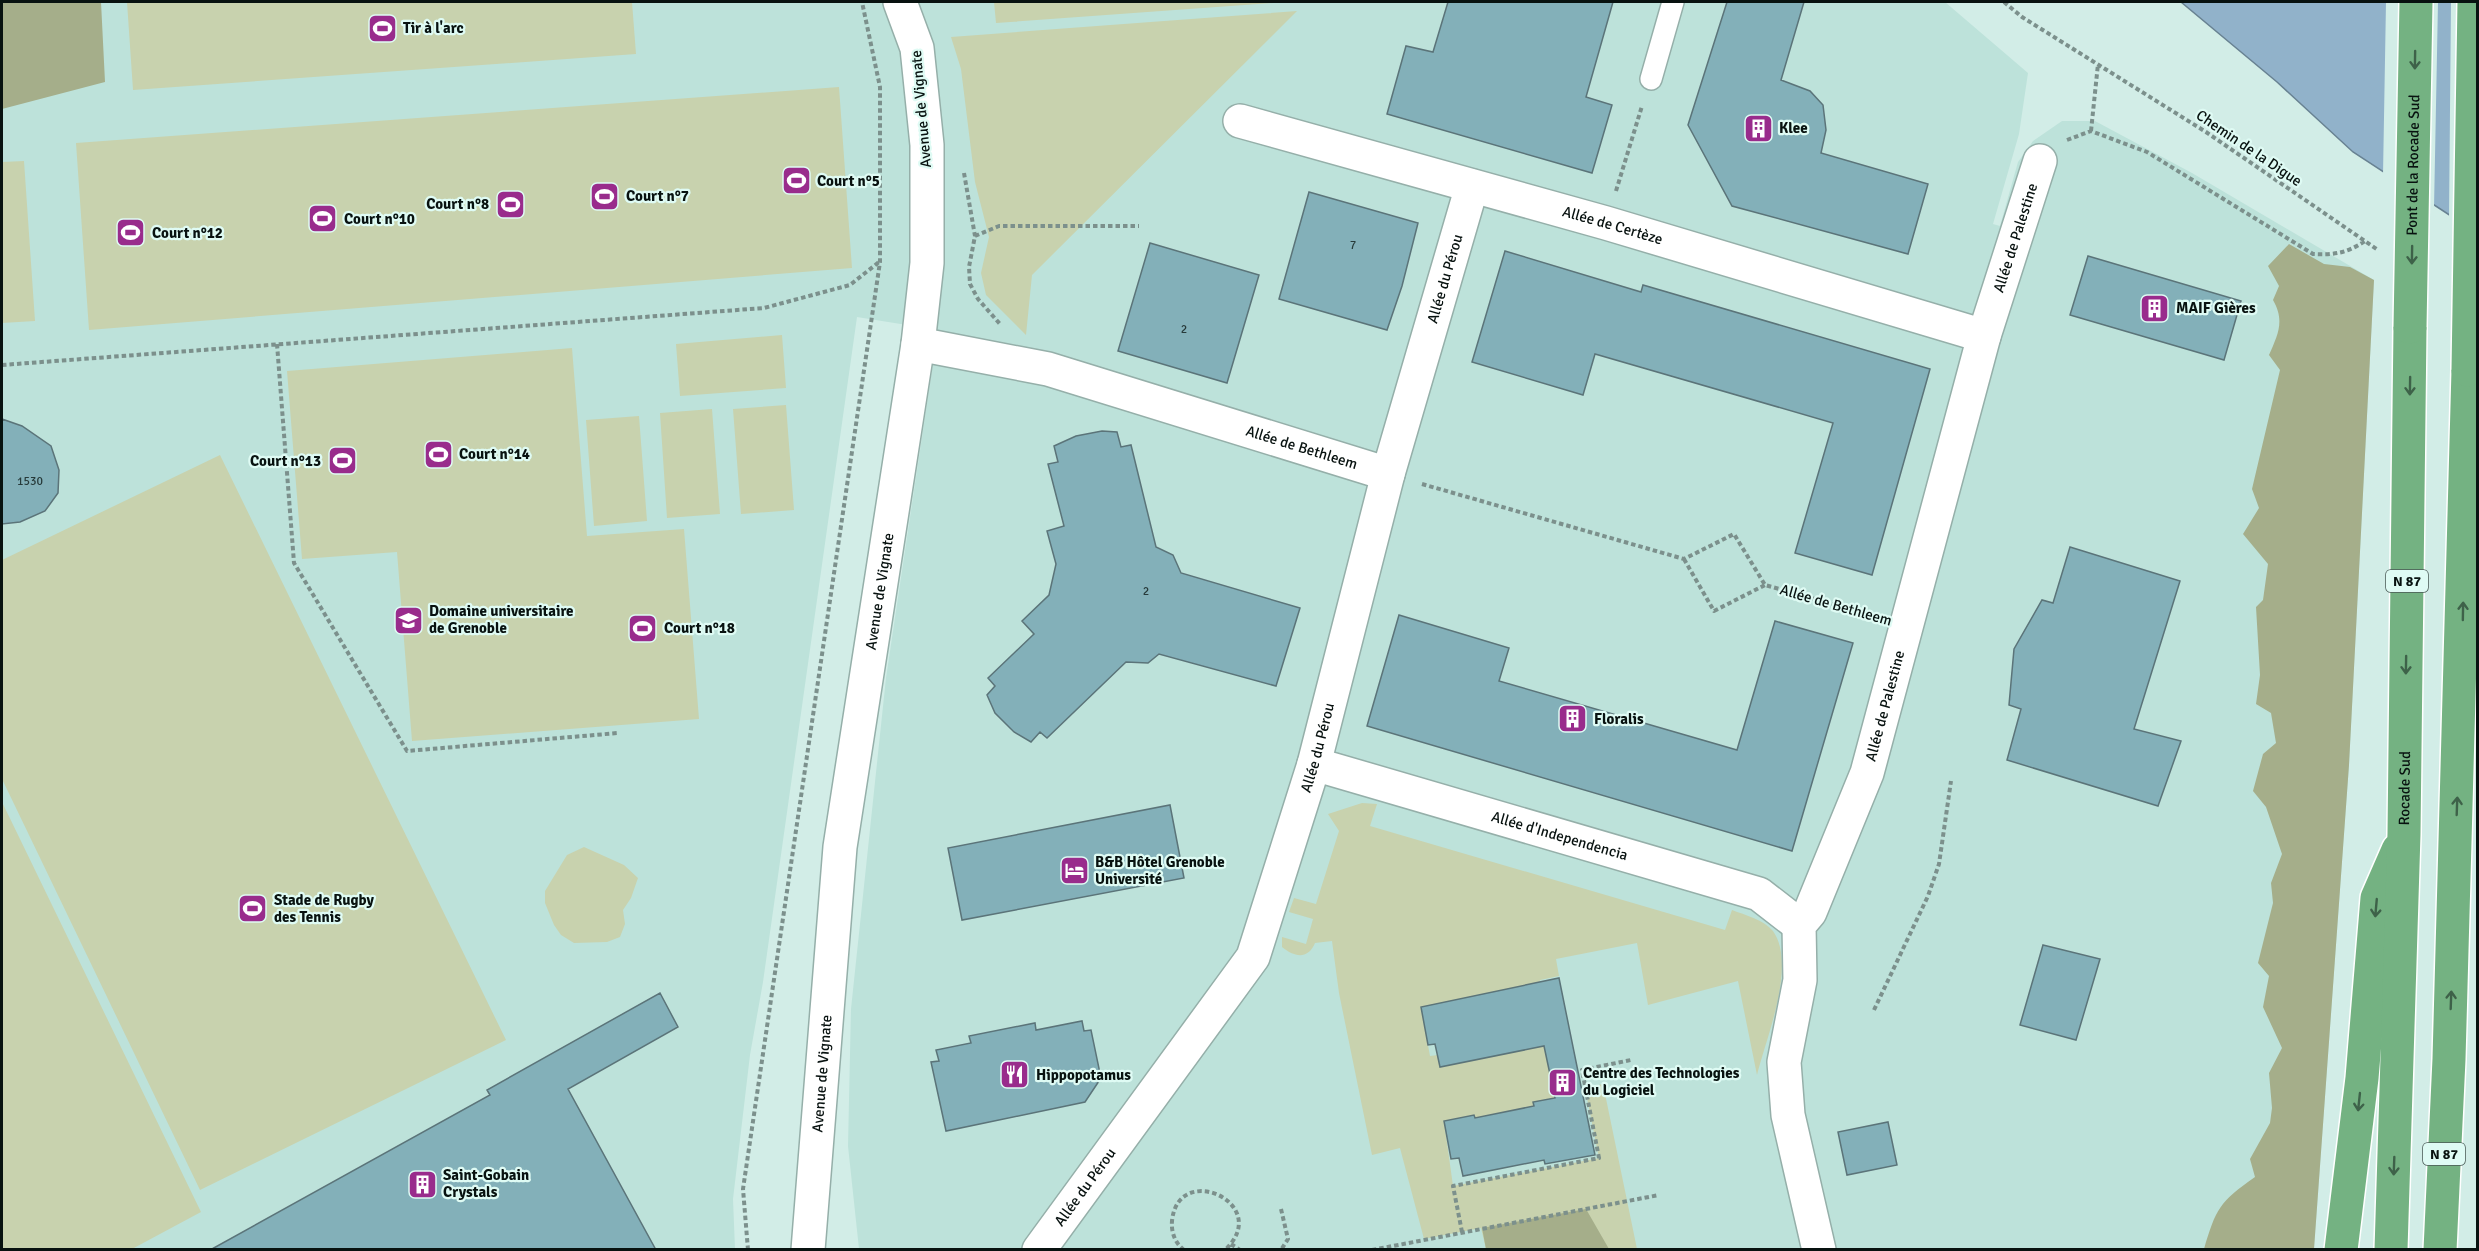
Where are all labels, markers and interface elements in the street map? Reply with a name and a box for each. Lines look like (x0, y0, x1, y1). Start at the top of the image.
sports icon: Tir à l'arc (366, 12, 398, 44)
place label: Tir à l'arc (403, 19, 464, 37)
one-way arrow (2409, 49, 2421, 69)
street label: Avenue de Vignate (907, 50, 935, 168)
street label: Pont de la Rocade Sud (2403, 94, 2423, 236)
street label: Chemin de la Digue (2193, 106, 2305, 190)
building icon: Klee (1742, 112, 1774, 144)
place label: Klee (1779, 119, 1808, 137)
sports icon: Court n°5 (780, 165, 812, 197)
place label: Court n°5 (817, 172, 880, 190)
sports icon: Court n°7 (589, 180, 621, 212)
street label: Allée de Palestine (1989, 181, 2041, 295)
place label: Court n°7 (626, 187, 689, 205)
sports icon: Court n°8 (494, 188, 526, 220)
place label: Court n°8 (426, 195, 489, 213)
street label: Allée de Certèze (1560, 202, 1665, 248)
sports icon: Court n°10 (307, 203, 339, 235)
place label: Court n°10 (344, 210, 415, 228)
sports icon: Court n°12 (115, 217, 147, 249)
place label: Court n°12 (152, 224, 223, 242)
street label: Allée du Pérou (1423, 232, 1467, 325)
house number: 7 (1350, 238, 1356, 253)
one-way arrow (2406, 244, 2417, 264)
building icon: MAIF Gières (2139, 292, 2171, 324)
place label: MAIF Gières (2176, 299, 2256, 317)
house number: 2 (1181, 322, 1187, 337)
one-way arrow (2404, 375, 2415, 395)
street label: Allée de Bethleem (1244, 422, 1360, 473)
sports icon: Court n°14 (422, 438, 454, 470)
sports icon: Court n°13 (326, 445, 358, 477)
place label: Court n°14 (459, 445, 530, 463)
place label: Court n°13 (250, 452, 321, 470)
house number: 1530 (17, 474, 43, 489)
street label: Avenue de Vignate (862, 532, 898, 651)
road number: N 87 (2386, 570, 2428, 592)
street label: Allée de Bethleem (1778, 580, 1894, 630)
house number: 2 (1143, 584, 1149, 599)
one-way arrow (2457, 601, 2468, 621)
place label: Domaine universitaire de Grenoble (429, 602, 574, 637)
school or university icon: Domaine universitaire de Grenoble (392, 604, 424, 636)
sports icon: Court n°18 (627, 612, 659, 644)
place label: Court n°18 (664, 619, 735, 637)
street label: Allée de Palestine (1862, 648, 1908, 763)
one-way arrow (2401, 654, 2412, 674)
street label: Allée du Pérou (1297, 701, 1338, 795)
building icon: Floralis (1557, 703, 1589, 735)
place label: Floralis (1594, 710, 1644, 728)
street label: Rocade Sud (2395, 751, 2414, 826)
one-way arrow (2451, 796, 2463, 816)
street label: Allée d'Independencia (1489, 807, 1630, 864)
place label: B&B Hôtel Grenoble Université (1095, 853, 1225, 888)
hotel icon: B&B Hôtel Grenoble Université (1058, 855, 1090, 887)
place label: Stade de Rugby des Tennis (274, 891, 375, 926)
sports icon: Stade de Rugby des Tennis (237, 893, 269, 925)
one-way arrow (2370, 897, 2381, 917)
one-way arrow (2445, 991, 2456, 1011)
street label: Avenue de Vignate (808, 1014, 836, 1133)
restaurant icon: Hippopotamus (999, 1059, 1031, 1091)
place label: Centre des Technologies du Logiciel (1583, 1064, 1740, 1099)
place label: Hippopotamus (1036, 1066, 1131, 1084)
building icon: Centre des Technologies du Logiciel (1546, 1066, 1578, 1098)
one-way arrow (2354, 1092, 2365, 1112)
road number: N 87 (2423, 1143, 2465, 1165)
street label: Allée du Pérou (1051, 1144, 1119, 1230)
one-way arrow (2389, 1155, 2400, 1175)
place label: Saint-Gobain Crystals (443, 1166, 529, 1201)
building icon: Saint-Gobain Crystals (406, 1168, 438, 1200)

